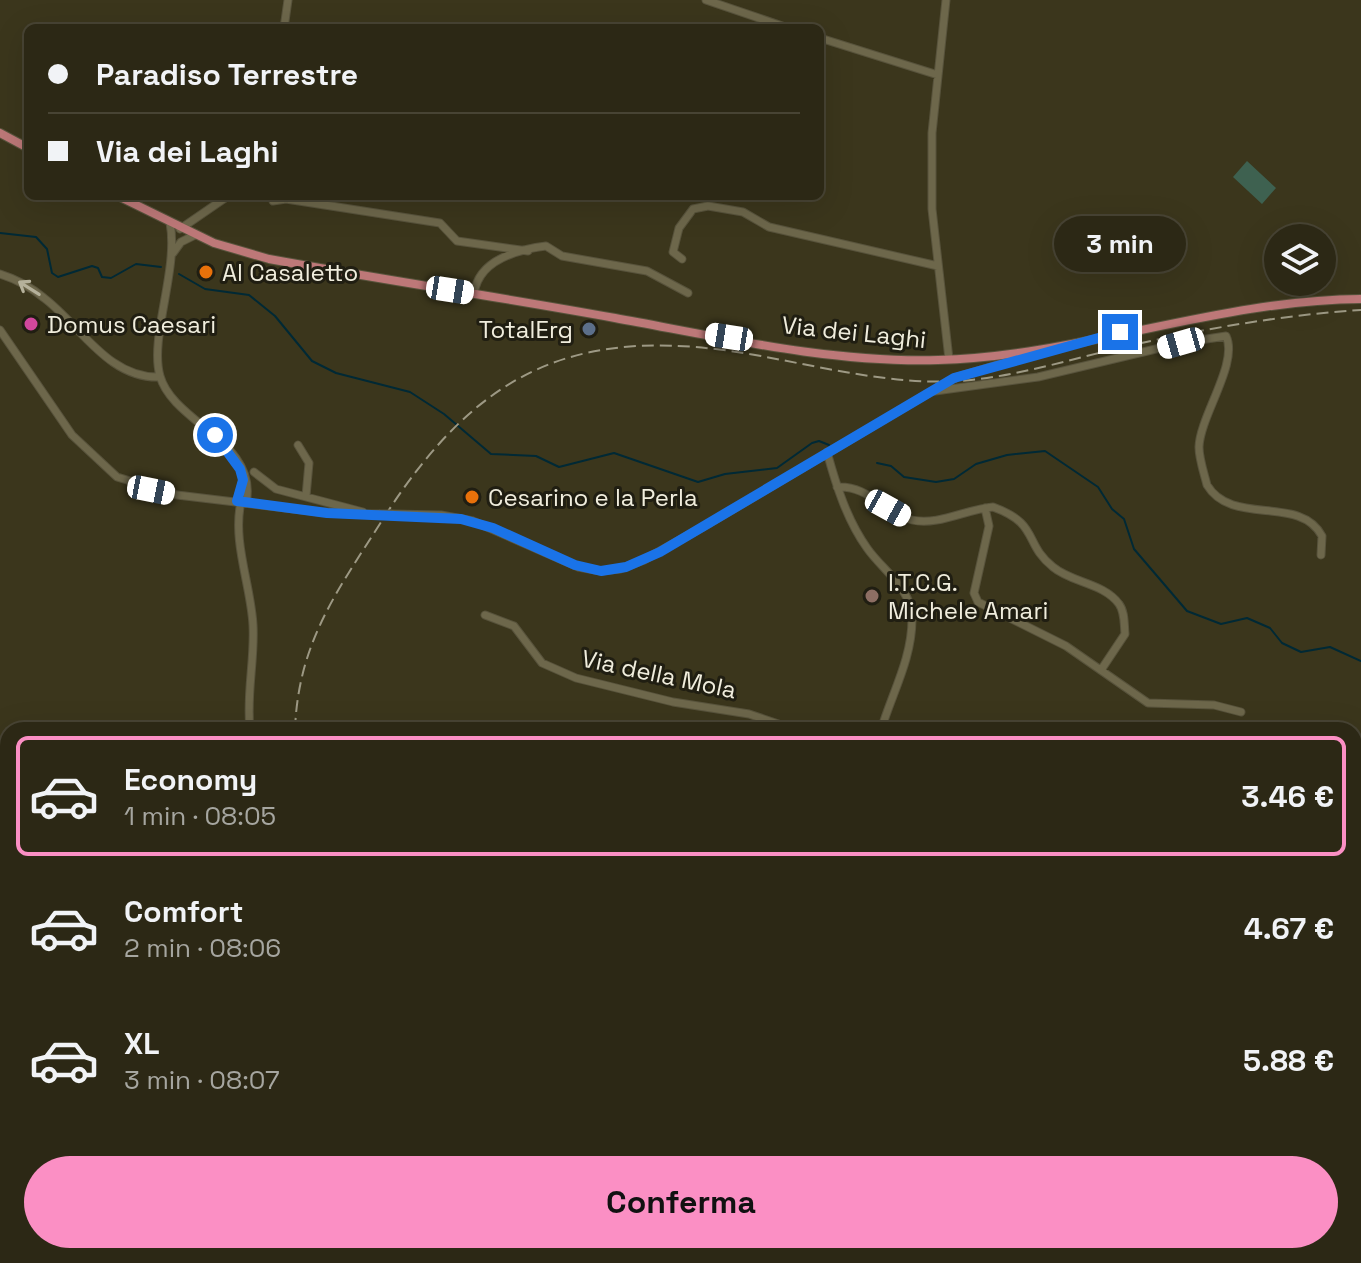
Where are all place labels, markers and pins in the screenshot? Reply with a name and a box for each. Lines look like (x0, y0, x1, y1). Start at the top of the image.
place label: Al Casaletto (222, 257, 358, 288)
marker: Al Casaletto (197, 263, 215, 281)
place label: Domus Caesari (47, 309, 216, 340)
place label: TotalErg (479, 314, 573, 345)
marker: Domus Caesari (22, 315, 40, 333)
marker: TotalErg (580, 320, 598, 338)
place label: Cesarino e la Perla (488, 482, 698, 513)
marker: Cesarino e la Perla (463, 488, 481, 506)
place label: I.T.C.G. Michele Amari (888, 567, 1048, 626)
marker: I.T.C.G. Michele Amari (863, 587, 881, 605)

